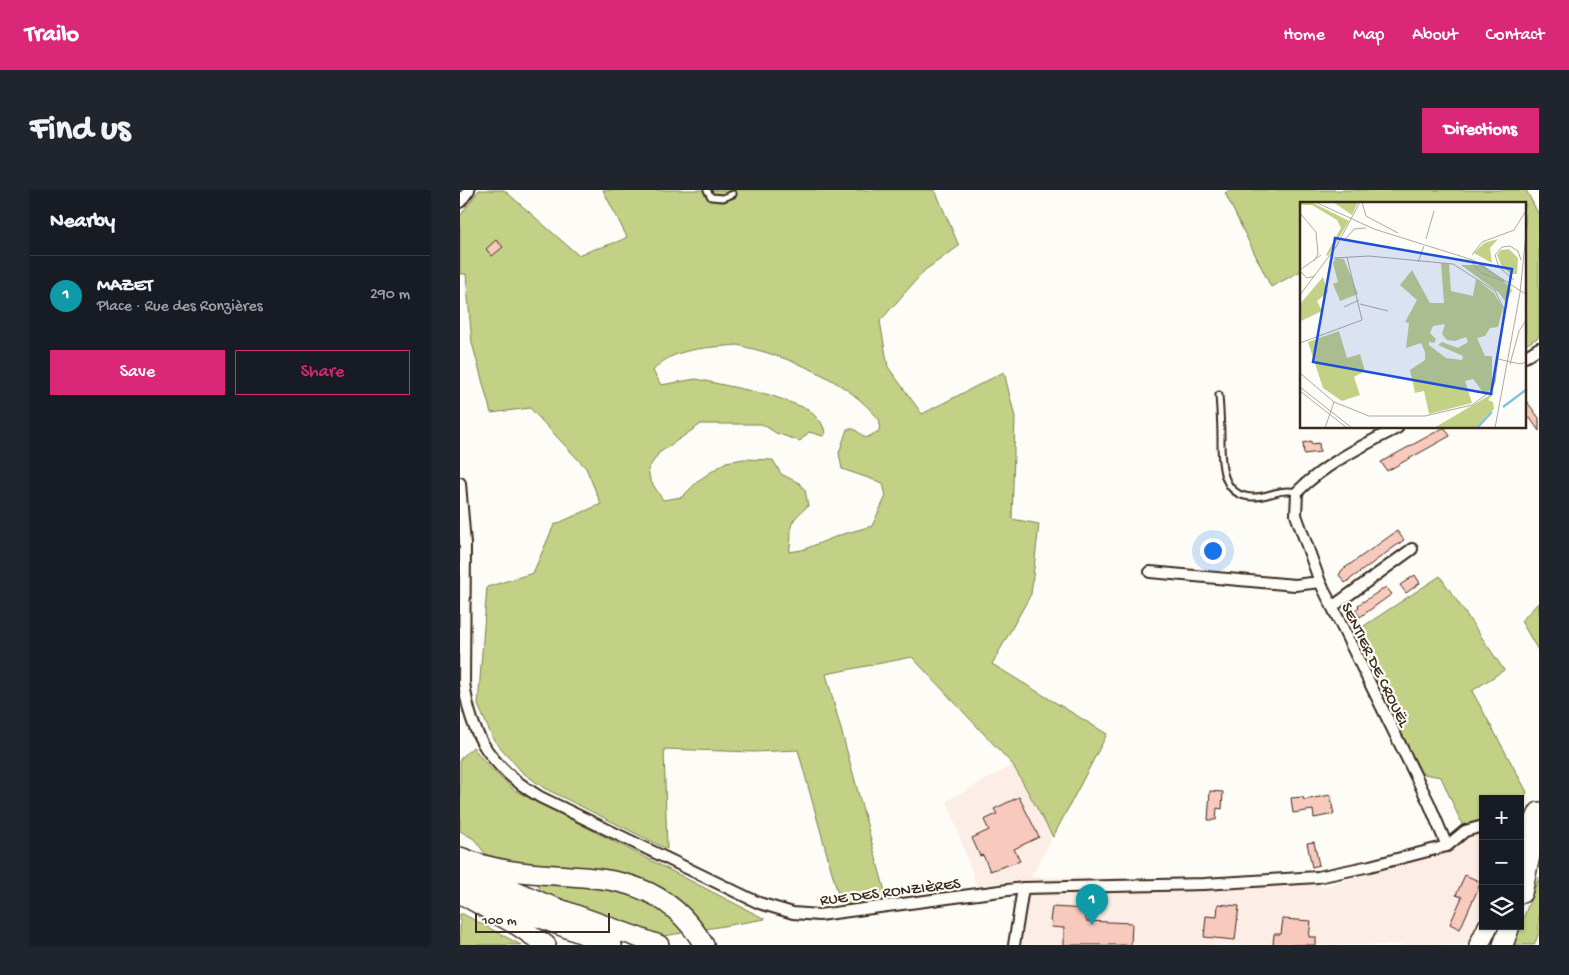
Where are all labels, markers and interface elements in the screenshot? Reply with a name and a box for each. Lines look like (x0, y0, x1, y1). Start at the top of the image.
text: Trailo (25, 21, 79, 50)
text: Home (1283, 25, 1325, 46)
text: Map (1353, 25, 1384, 46)
text: About (1412, 25, 1458, 46)
text: Contact (1486, 25, 1544, 46)
button: Directions (1422, 108, 1539, 153)
text: Find us (30, 110, 130, 151)
inset map (1300, 202, 1526, 429)
text: Nearby (50, 210, 115, 235)
text: MAZET (97, 275, 153, 298)
text: 1 (63, 286, 69, 305)
text: 290 m (370, 286, 410, 305)
text: Place · Rue des Ronzières (97, 298, 263, 317)
button: Save (50, 350, 225, 395)
button: Share (235, 350, 410, 395)
your location (1200, 538, 1226, 564)
street label: SENTIER DE CROUËL (1336, 600, 1413, 732)
map controls (1479, 795, 1524, 930)
button: + (1479, 795, 1524, 840)
button: − (1479, 840, 1524, 885)
street label: RUE DES RONZIÈRES (819, 875, 962, 912)
pin: 1 (1076, 884, 1108, 925)
button: layers (1479, 885, 1524, 930)
scale bar (475, 910, 610, 933)
text: 100 m (482, 913, 517, 930)

